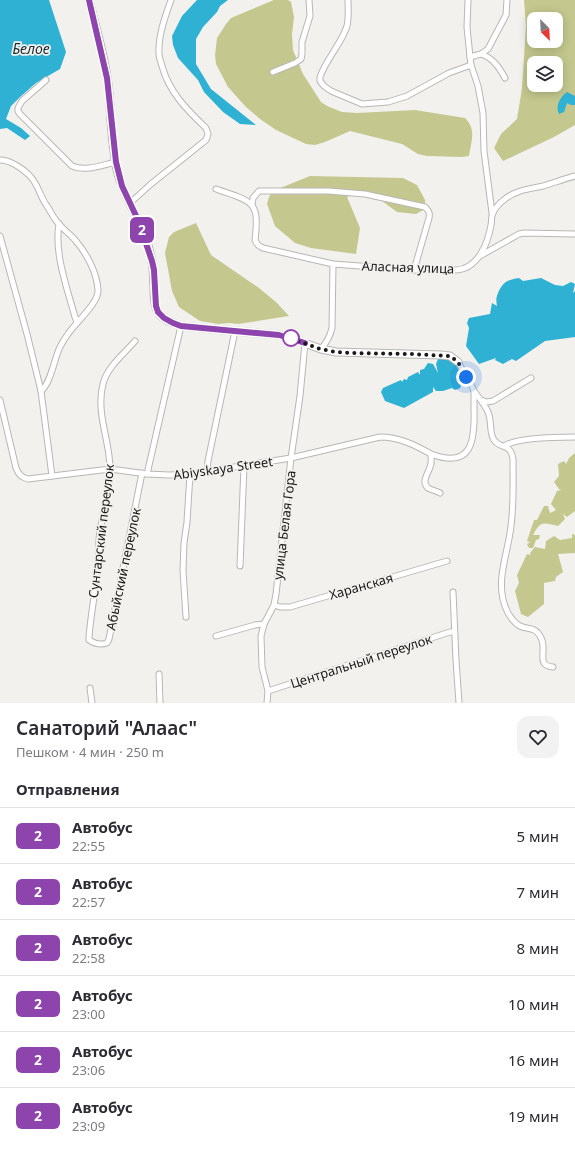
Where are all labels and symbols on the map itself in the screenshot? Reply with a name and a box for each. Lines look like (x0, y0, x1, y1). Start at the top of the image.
north arrow (527, 12, 563, 48)
water label: Белое (12, 39, 50, 58)
line badge: 2 (129, 217, 155, 243)
street label: Аласная улица (361, 256, 455, 278)
unlabelled marker (282, 329, 300, 347)
your location (456, 367, 476, 387)
street label: Abiyskaya Street (172, 452, 274, 484)
street label: Сунтарский переулок (84, 463, 118, 599)
street label: улица Белая Гора (268, 469, 300, 581)
street label: Абыйский переулок (101, 506, 145, 632)
street label: Харанская (327, 568, 395, 604)
street label: Центральный переулок (288, 630, 434, 692)

